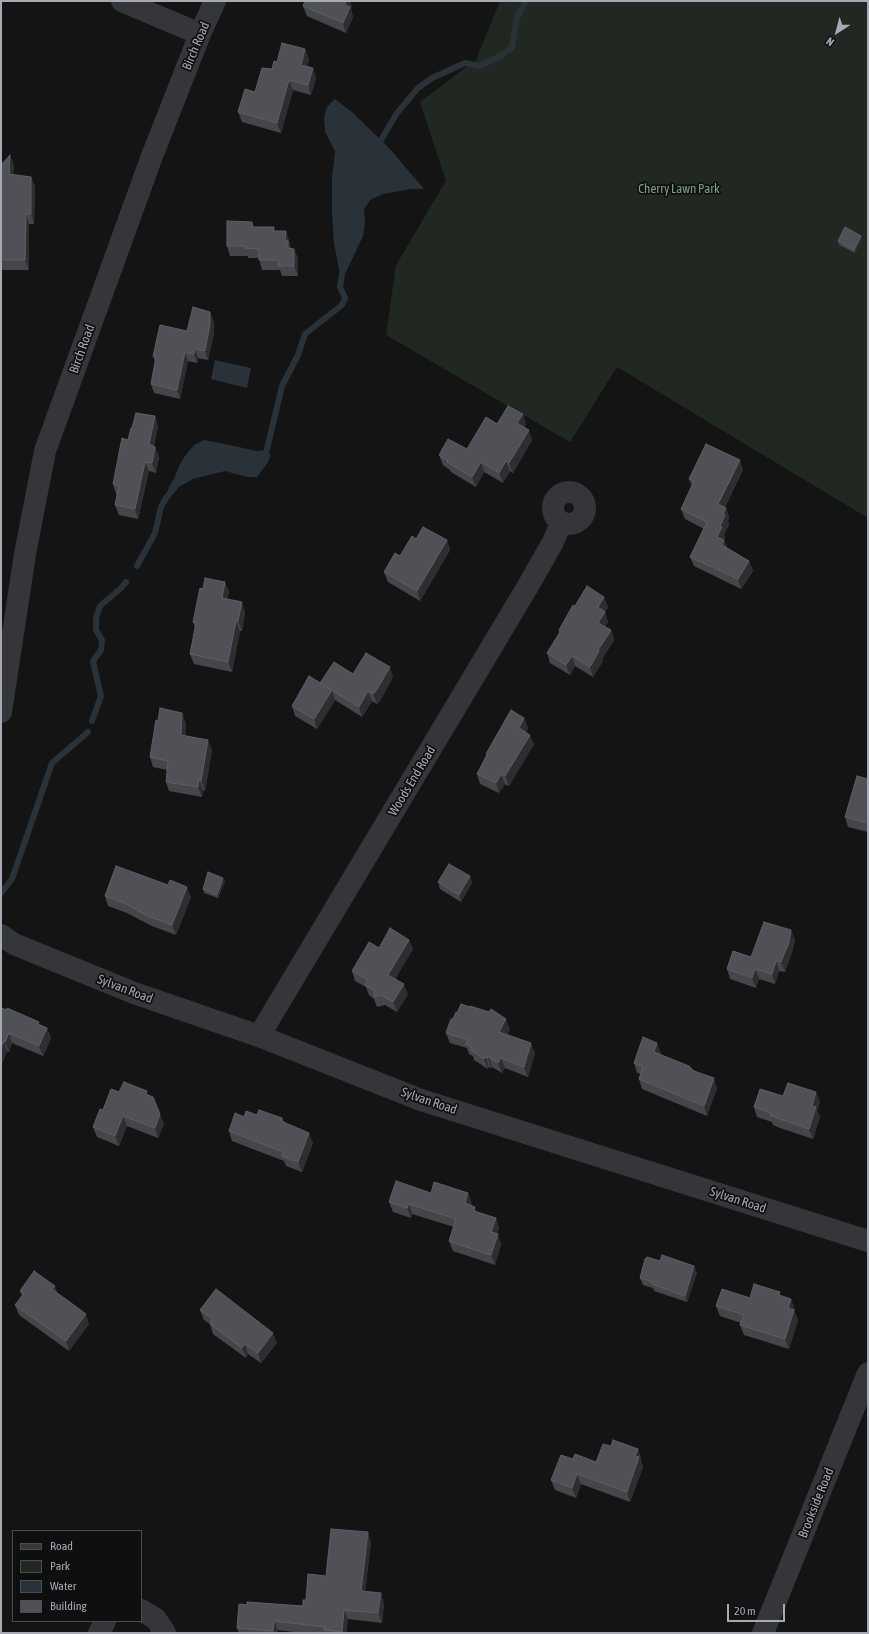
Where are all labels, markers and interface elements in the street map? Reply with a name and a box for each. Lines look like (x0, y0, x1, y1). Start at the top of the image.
north arrow (817, 12, 857, 52)
street label: Birch Road (179, 20, 213, 72)
text: N (824, 35, 836, 48)
park label: Cherry Lawn Park (638, 181, 720, 197)
street label: Birch Road (66, 323, 98, 375)
street label: Woods End Road (385, 743, 439, 819)
street label: Sylvan Road (95, 971, 155, 1007)
street label: Sylvan Road (399, 1084, 459, 1118)
street label: Sylvan Road (708, 1184, 768, 1216)
street label: Brookside Road (795, 1466, 837, 1540)
legend (12, 1530, 142, 1622)
text: Road (50, 1539, 73, 1553)
text: Park (50, 1559, 70, 1573)
text: Water (50, 1579, 76, 1593)
scale bar (729, 1596, 787, 1622)
text: Building (50, 1599, 87, 1613)
text: 20 m (734, 1604, 756, 1618)

